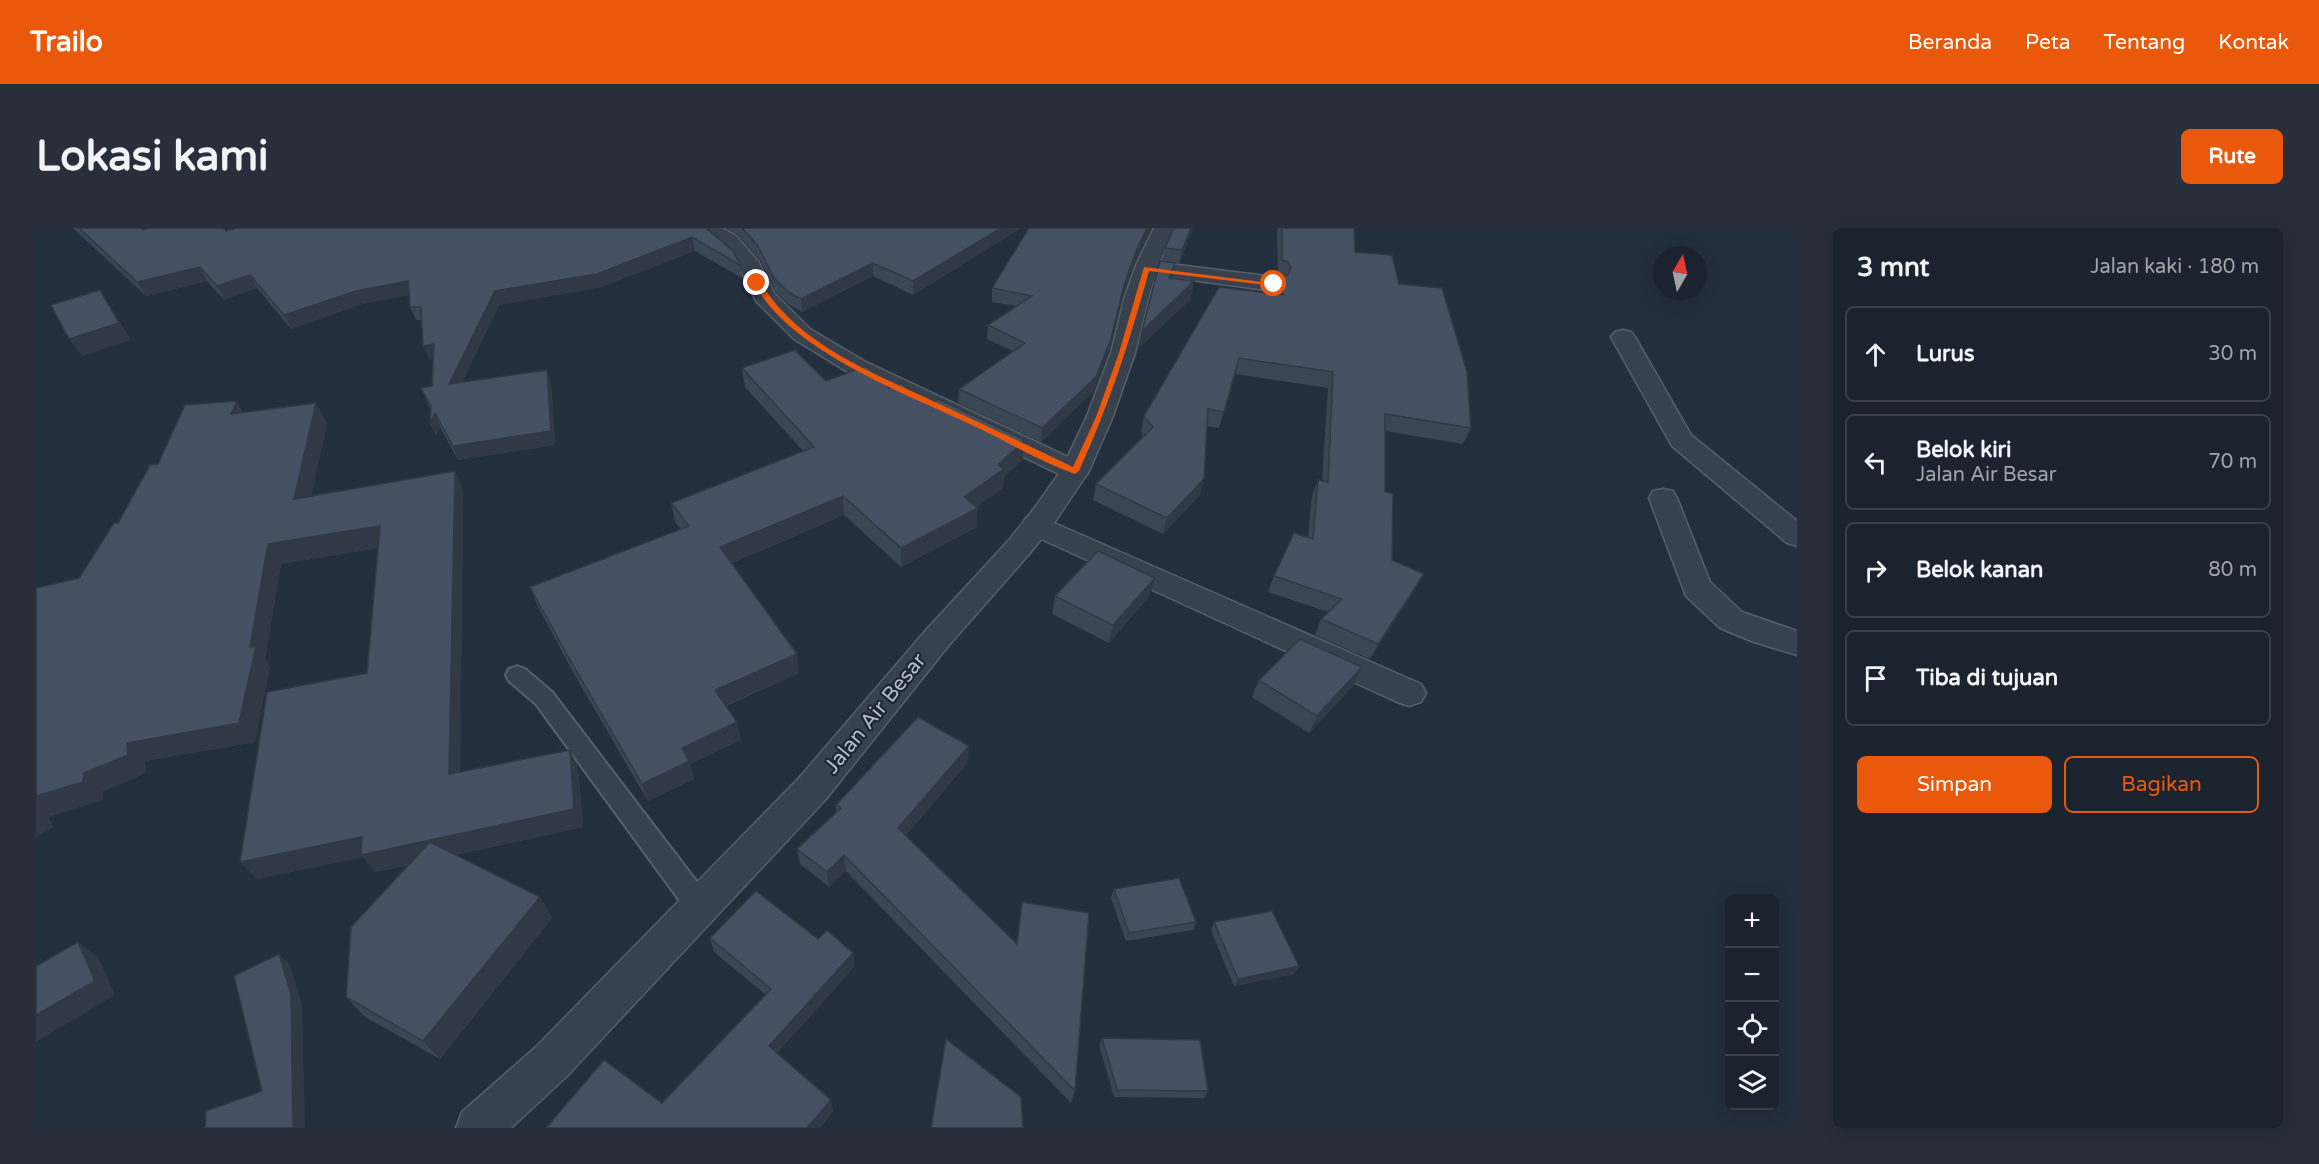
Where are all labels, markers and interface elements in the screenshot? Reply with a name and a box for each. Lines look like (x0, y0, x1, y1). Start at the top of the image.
text: Trailo (30, 25, 103, 59)
text: Beranda (1908, 30, 1992, 55)
text: Peta (2025, 30, 2071, 55)
text: Tentang (2104, 30, 2185, 55)
text: Kontak (2218, 30, 2289, 55)
button: Rute (2181, 129, 2283, 184)
text: Lokasi kami (36, 131, 268, 182)
north arrow (1653, 246, 1707, 300)
text: 3 mnt (1857, 252, 1929, 283)
text: Jalan kaki · 180 m (2090, 255, 2259, 279)
route end (743, 269, 769, 295)
route start (1260, 270, 1286, 296)
icon: ahead (1859, 338, 1892, 371)
text: Lurus (1916, 341, 1974, 367)
text: 30 m (2208, 342, 2257, 366)
text: Belok kiri (1916, 437, 2012, 463)
icon: left (1859, 446, 1892, 479)
text: 70 m (2208, 450, 2257, 474)
text: Jalan Air Besar (1916, 463, 2056, 487)
icon: right (1859, 554, 1892, 587)
text: Belok kanan (1916, 557, 2043, 583)
text: 80 m (2208, 558, 2257, 582)
street label: Jalan Air Besar (819, 648, 931, 778)
icon: arrive (1859, 662, 1892, 695)
text: Tiba di tujuan (1916, 665, 2058, 691)
button: Simpan (1857, 756, 2052, 813)
button: Bagikan (2064, 756, 2259, 813)
map controls (1725, 894, 1779, 1110)
button: + (1725, 894, 1779, 948)
button: − (1725, 948, 1779, 1002)
button: locate (1725, 1002, 1779, 1056)
button: layers (1725, 1056, 1779, 1110)

